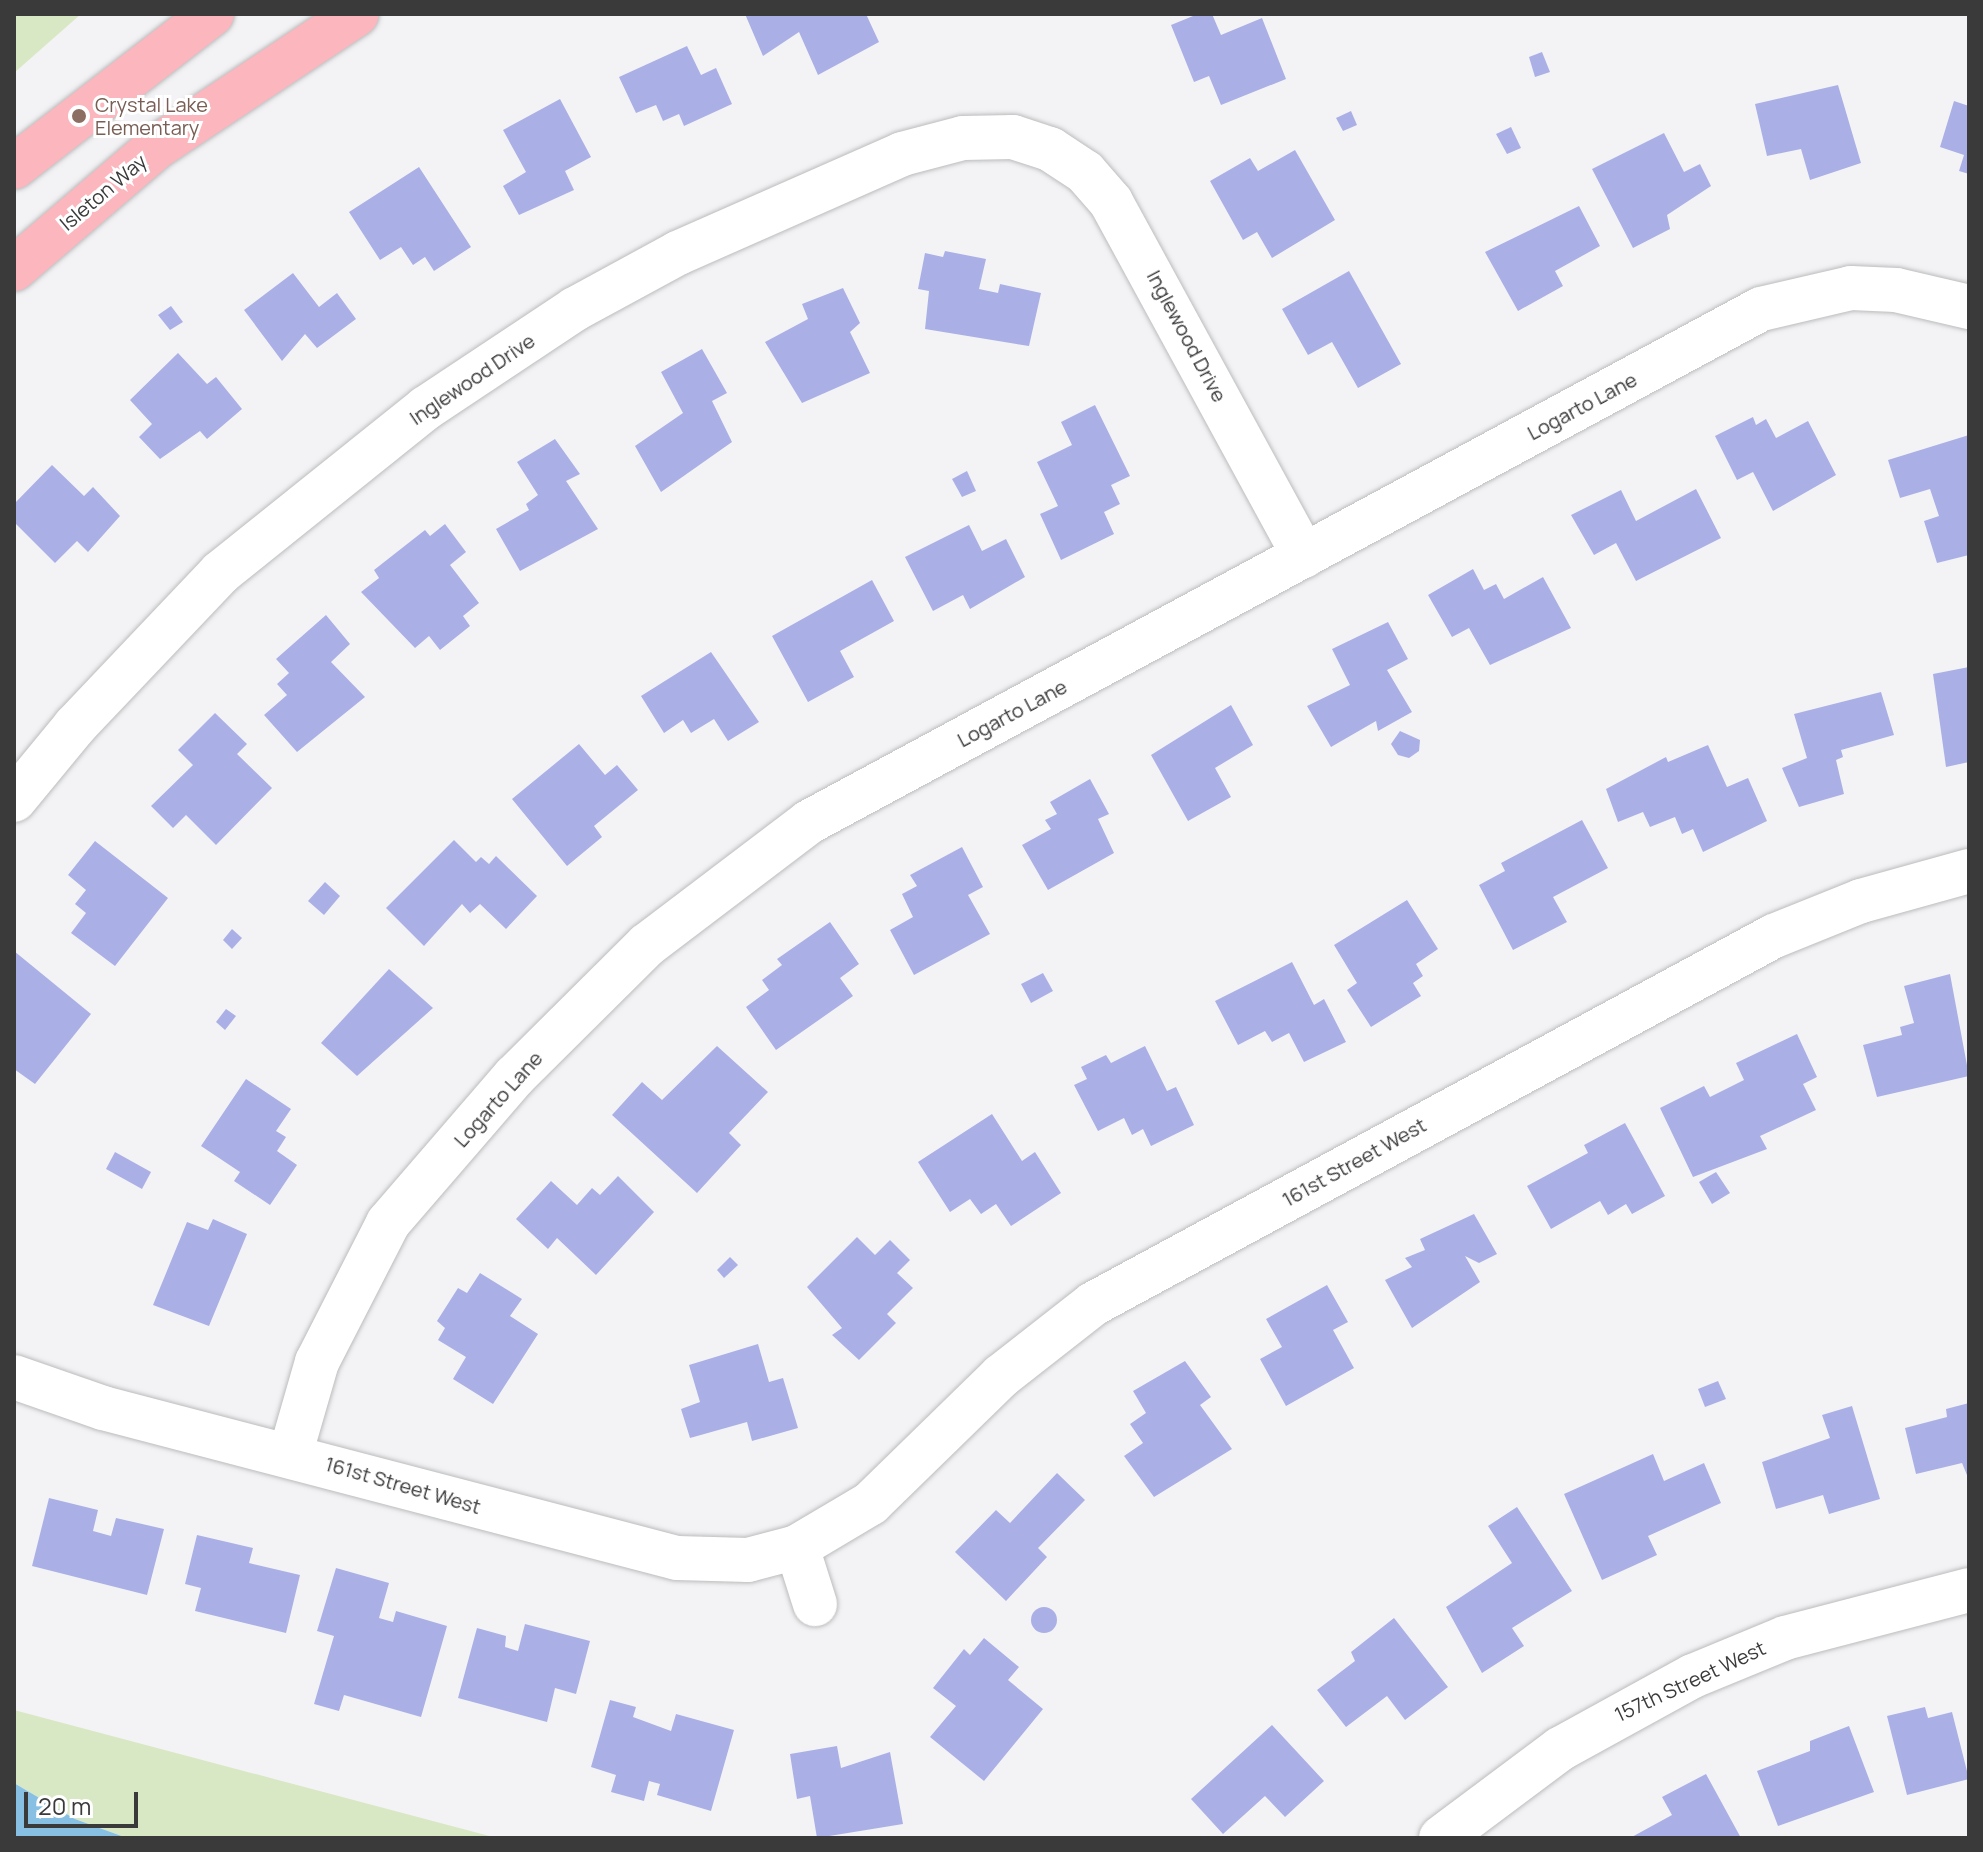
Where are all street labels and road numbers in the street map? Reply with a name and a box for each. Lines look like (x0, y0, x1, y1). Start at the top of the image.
street label: Isleton Way (55, 149, 151, 235)
street label: Inglewood Drive (1142, 266, 1232, 406)
street label: Inglewood Drive (405, 328, 539, 430)
street label: Logarto Lane (1523, 367, 1641, 445)
street label: Logarto Lane (953, 674, 1071, 752)
street label: Logarto Lane (449, 1046, 547, 1152)
street label: 161st Street West (1278, 1113, 1430, 1211)
street label: 161st Street West (322, 1451, 484, 1519)
street label: 157th Street West (1611, 1636, 1769, 1726)

